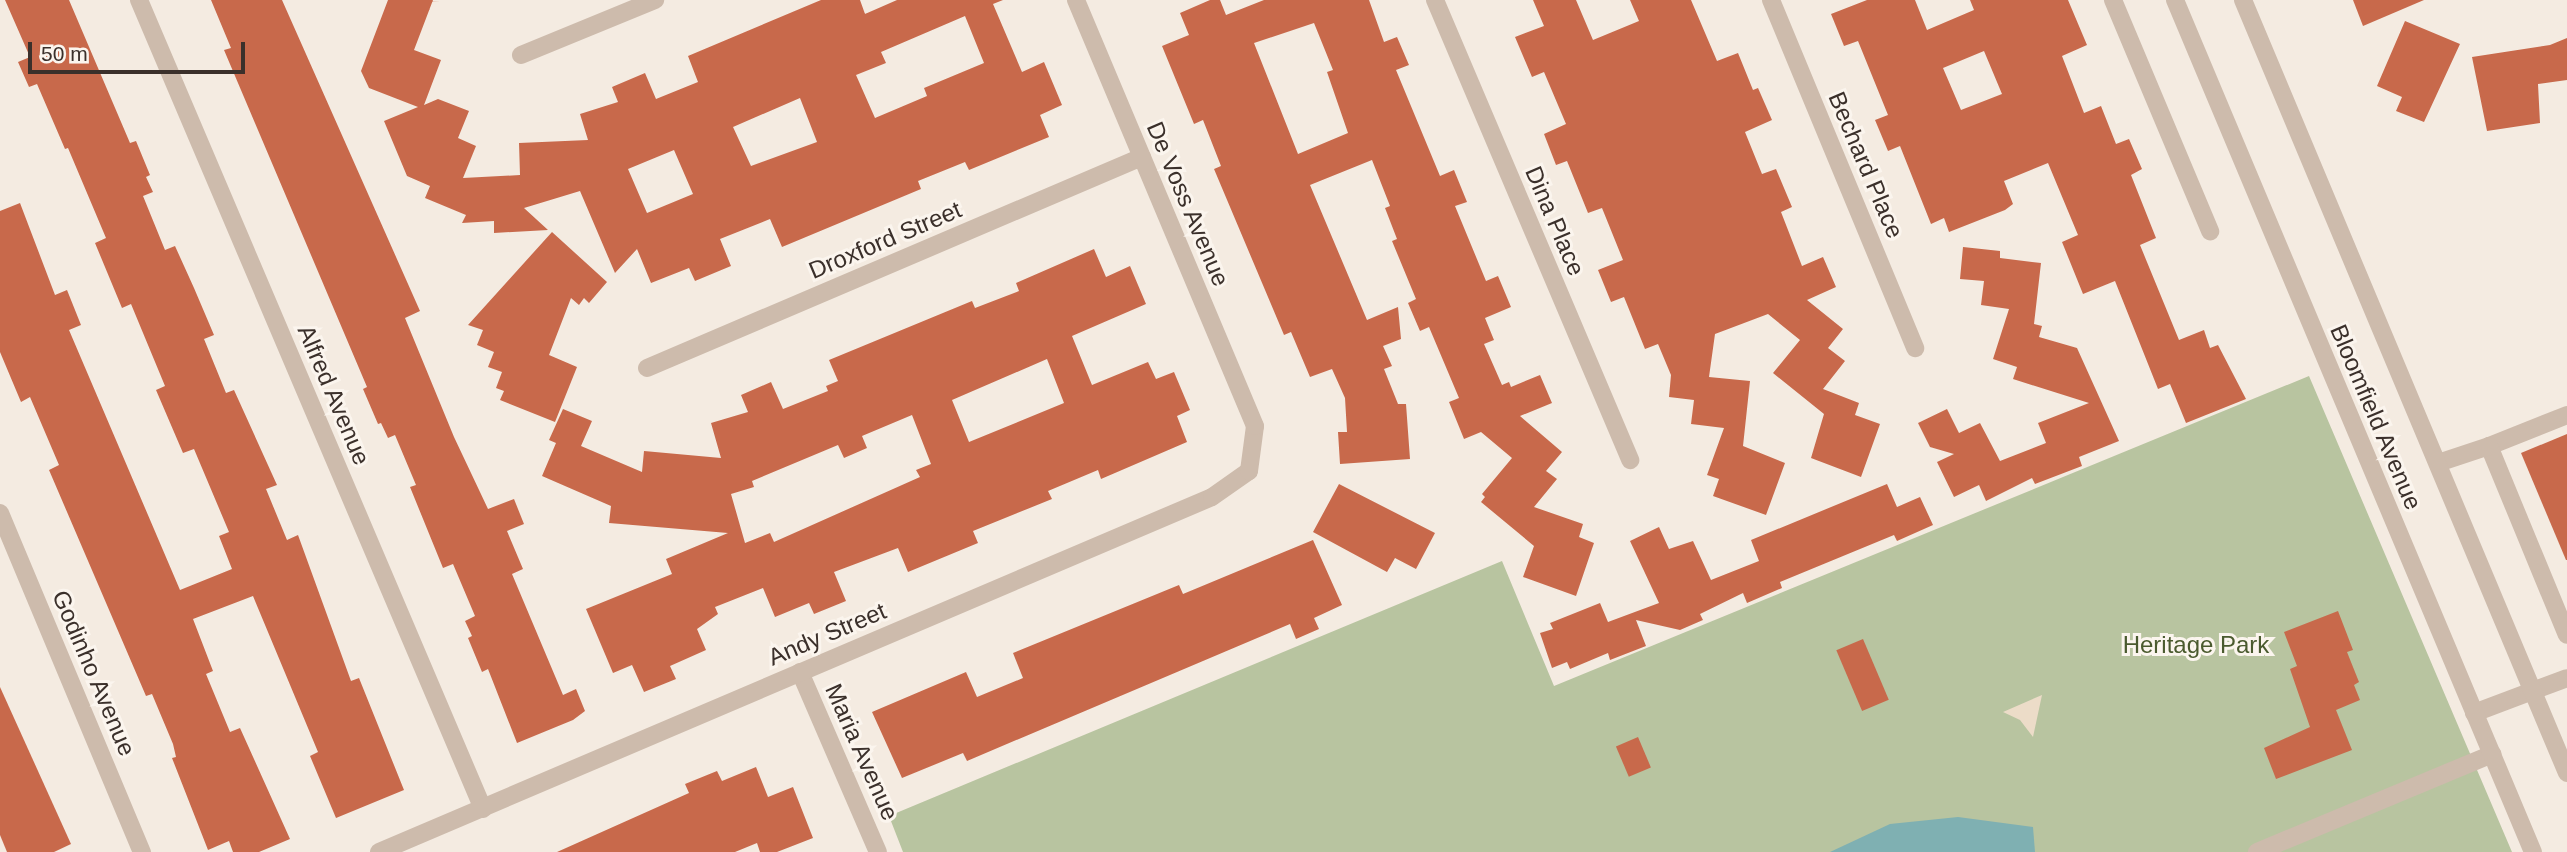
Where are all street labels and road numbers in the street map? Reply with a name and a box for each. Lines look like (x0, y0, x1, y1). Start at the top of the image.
street label: Bechard Place (1822, 88, 1910, 242)
street label: De Voss Avenue (1140, 117, 1236, 291)
street label: Dina Place (1519, 162, 1591, 280)
street label: Droxford Street (804, 195, 966, 285)
street label: Bloomfield Avenue (2324, 319, 2428, 515)
street label: Alfred Avenue (291, 320, 377, 470)
street label: Godinho Avenue (46, 585, 142, 761)
street label: Andy Street (764, 596, 890, 672)
street label: Maria Avenue (819, 679, 905, 825)

